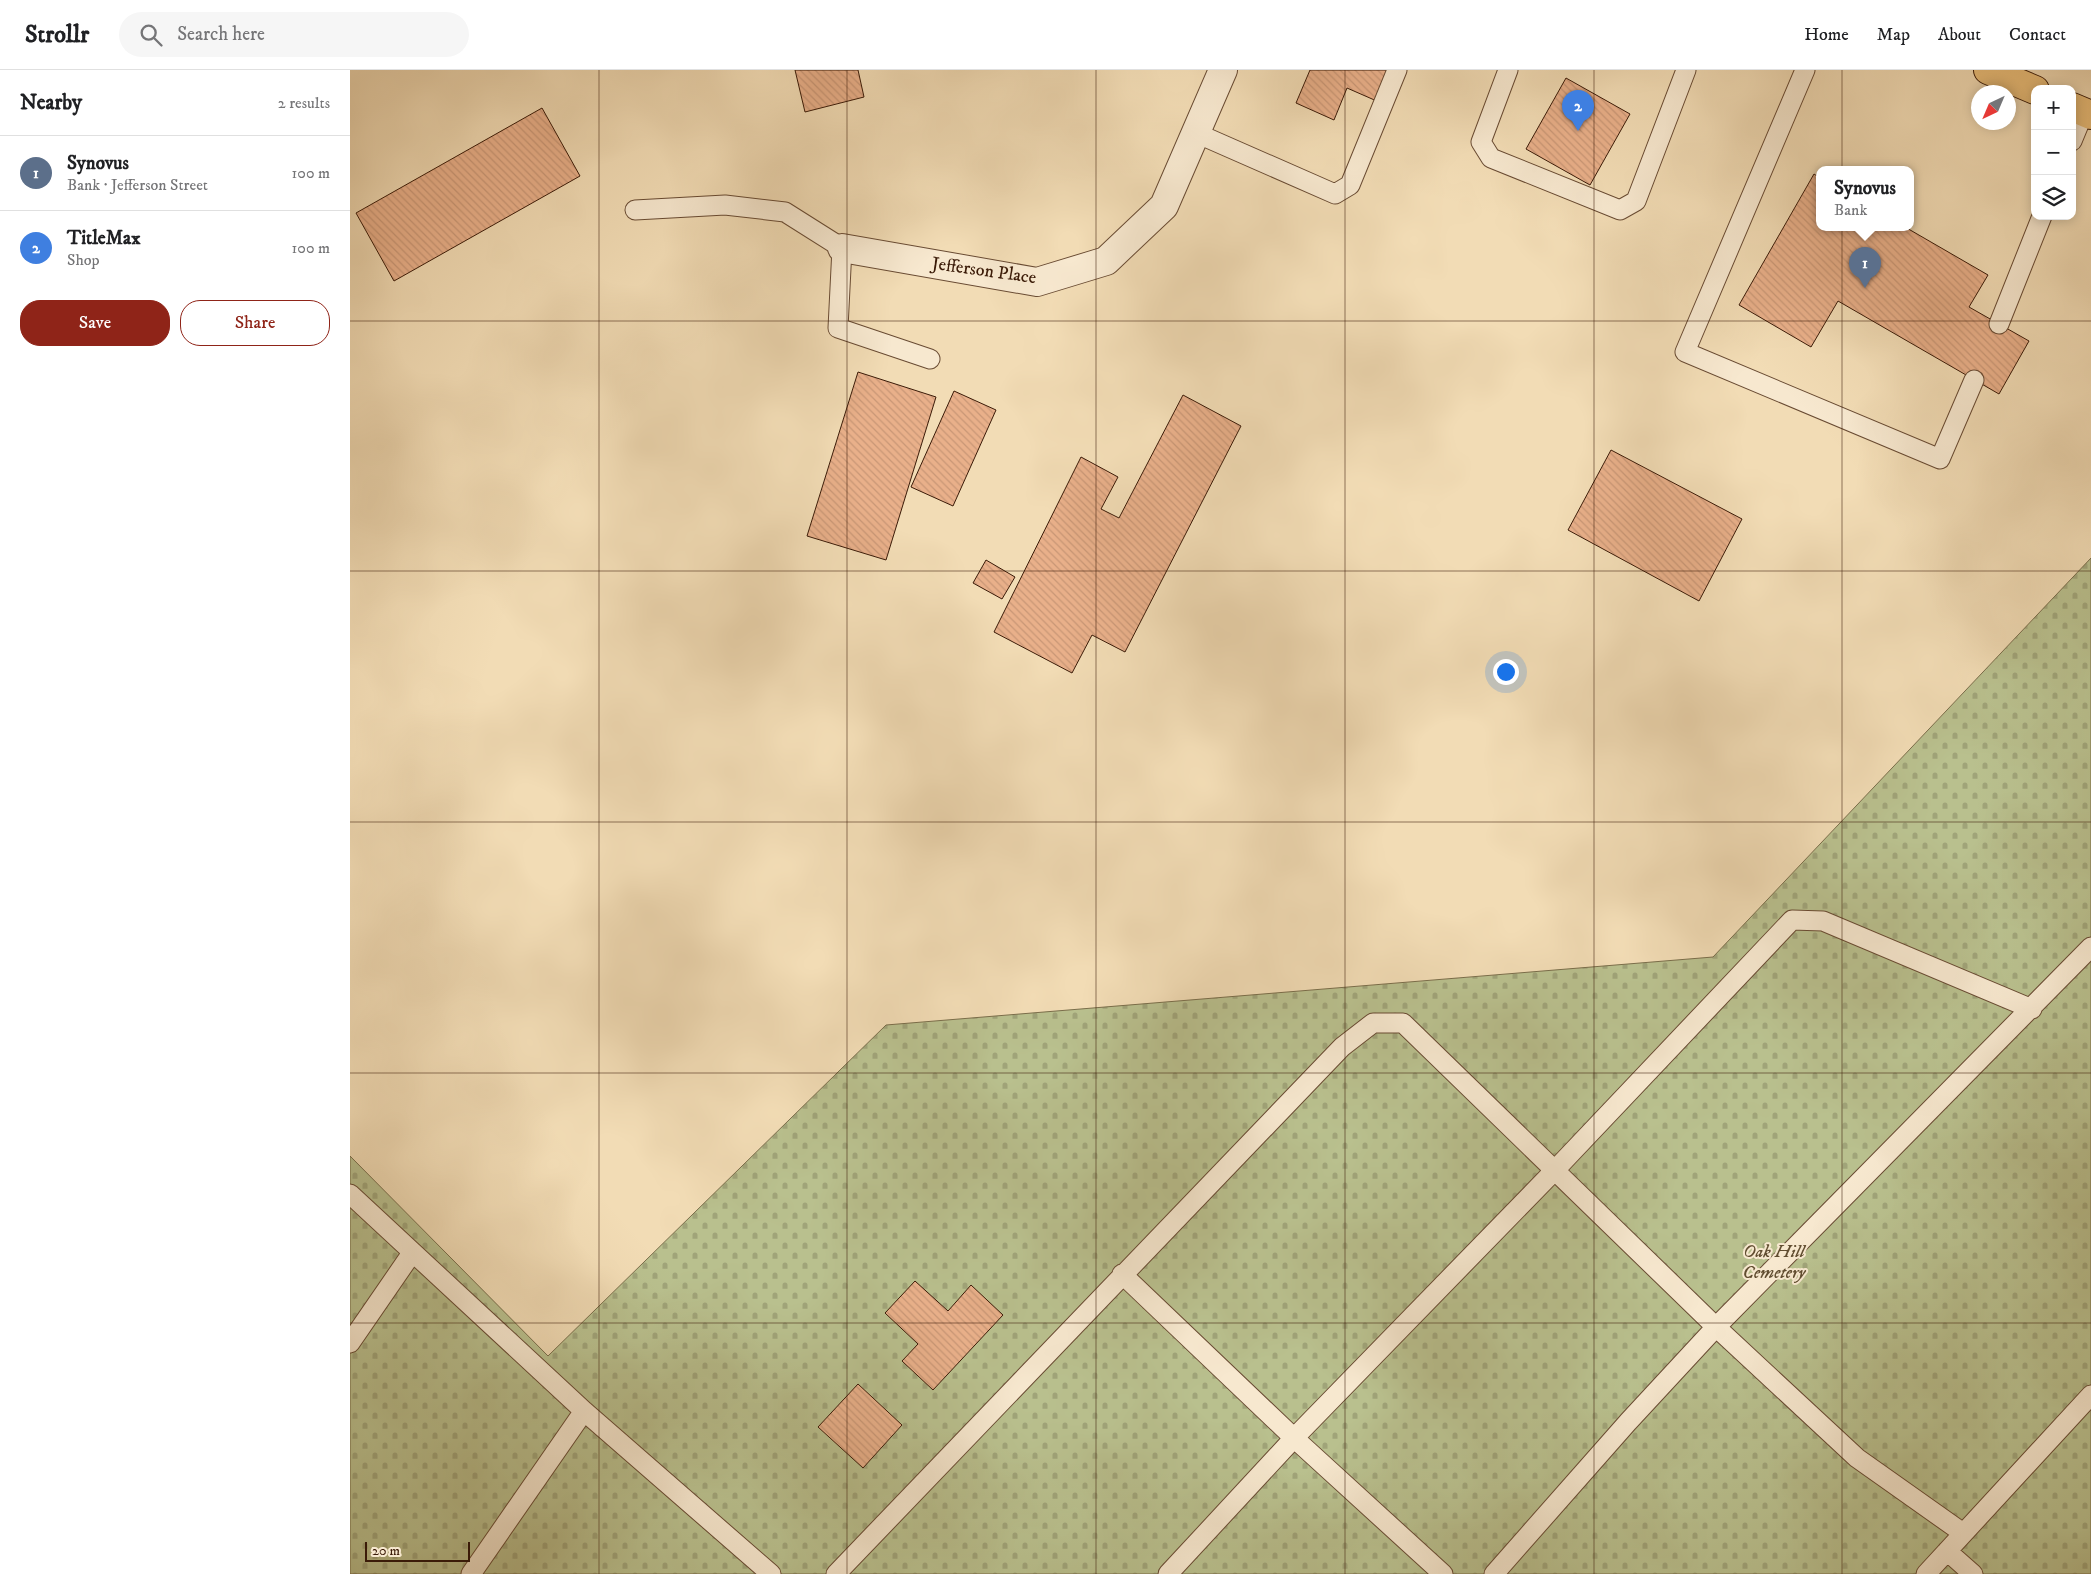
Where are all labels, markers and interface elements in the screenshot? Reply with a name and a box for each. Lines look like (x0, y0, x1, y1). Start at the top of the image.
search box (119, 12, 469, 57)
text: Strollr (25, 20, 89, 50)
icon: search (137, 21, 165, 49)
text: Search here (177, 23, 265, 46)
text: Home (1804, 24, 1849, 46)
text: Map (1877, 24, 1910, 46)
text: About (1938, 24, 1981, 46)
text: Contact (2009, 24, 2066, 46)
north arrow (1971, 85, 2016, 130)
map controls (2031, 85, 2076, 220)
button: + (2031, 85, 2076, 130)
text: Nearby (20, 90, 82, 116)
pin: 2 (1562, 90, 1594, 131)
text: 2 results (278, 93, 330, 113)
button: − (2031, 130, 2076, 175)
text: Synovus (67, 152, 129, 175)
text: 1 (33, 163, 39, 183)
text: 100 m (292, 163, 330, 183)
popup (1816, 166, 1914, 231)
text: Bank · Jefferson Street (67, 175, 208, 195)
button: layers (2031, 175, 2076, 220)
text: Synovus (1834, 177, 1896, 200)
text: Bank (1834, 200, 1867, 220)
text: TitleMax (67, 227, 141, 250)
text: 2 (32, 238, 40, 258)
text: 100 m (292, 238, 330, 258)
pin: 1 (1849, 247, 1881, 288)
text: Shop (67, 250, 100, 270)
street label: Jefferson Place (928, 253, 1038, 289)
button: Save (20, 300, 170, 346)
button: Share (180, 300, 330, 346)
your location (1493, 659, 1519, 685)
park label: Oak Hill Cemetery (1743, 1241, 1807, 1284)
scale bar (365, 1539, 470, 1562)
text: 20 m (372, 1542, 400, 1560)

